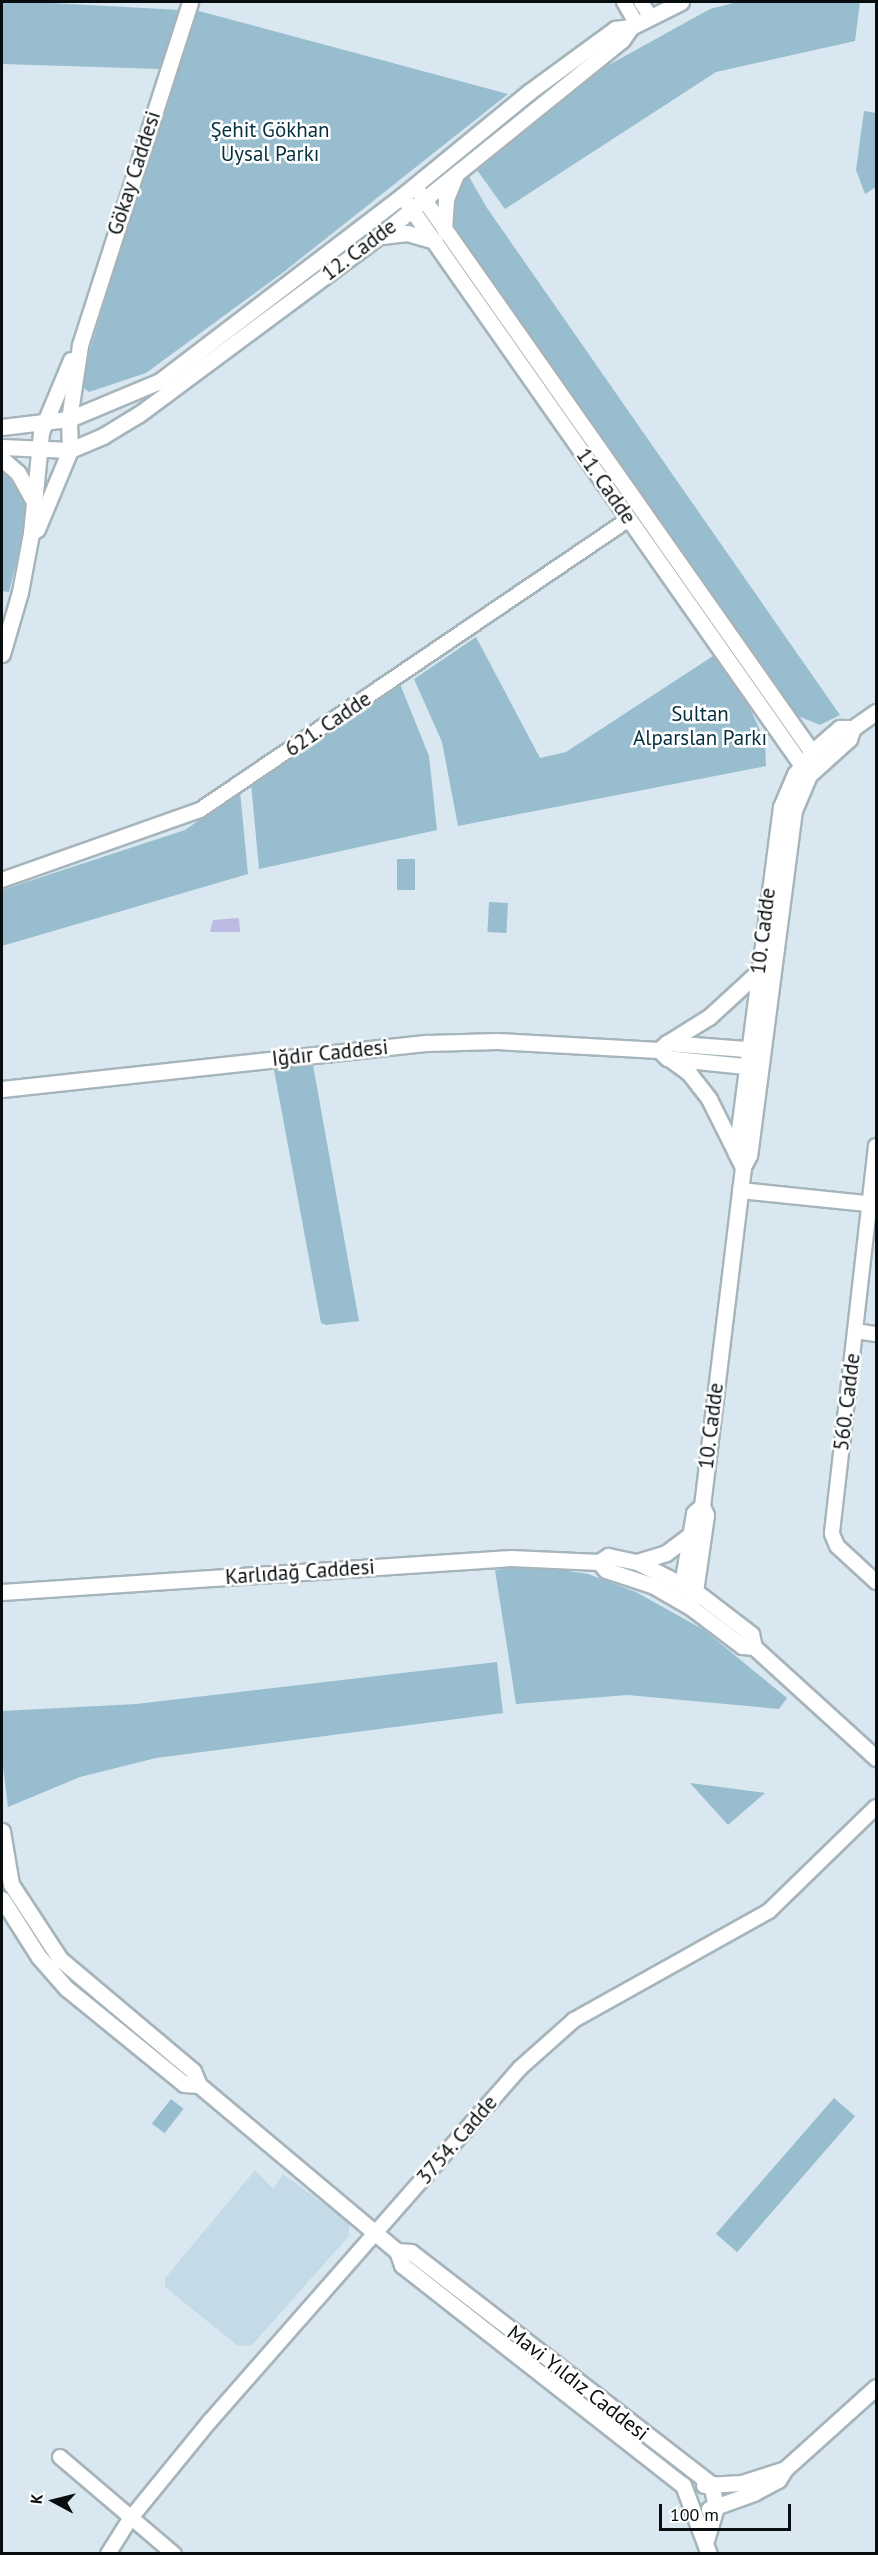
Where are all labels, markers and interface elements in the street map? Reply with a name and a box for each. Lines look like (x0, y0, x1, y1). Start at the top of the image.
street label: Gökay Caddesi (102, 107, 166, 239)
park label: Şehit Gökhan Uysal Parkı (210, 117, 330, 167)
street label: 12. Cadde (316, 213, 402, 287)
street label: 11. Cadde (570, 443, 642, 529)
street label: 621. Cadde (280, 686, 376, 762)
park label: Sultan Alparslan Parkı (633, 701, 767, 751)
street label: 10. Cadde (745, 886, 781, 976)
street label: Iğdır Caddesi (271, 1034, 389, 1072)
street label: 560. Cadde (828, 1351, 866, 1453)
street label: 10. Cadde (693, 1381, 729, 1471)
street label: Karlıdağ Caddesi (224, 1554, 376, 1590)
street label: 3754. Cadde (411, 2090, 503, 2190)
street label: Mavi Yıldız Caddesi (502, 2320, 654, 2446)
north arrow (24, 2471, 84, 2531)
scale bar (662, 2492, 794, 2530)
text: K (26, 2493, 47, 2505)
text: 100 m (670, 2503, 719, 2526)

